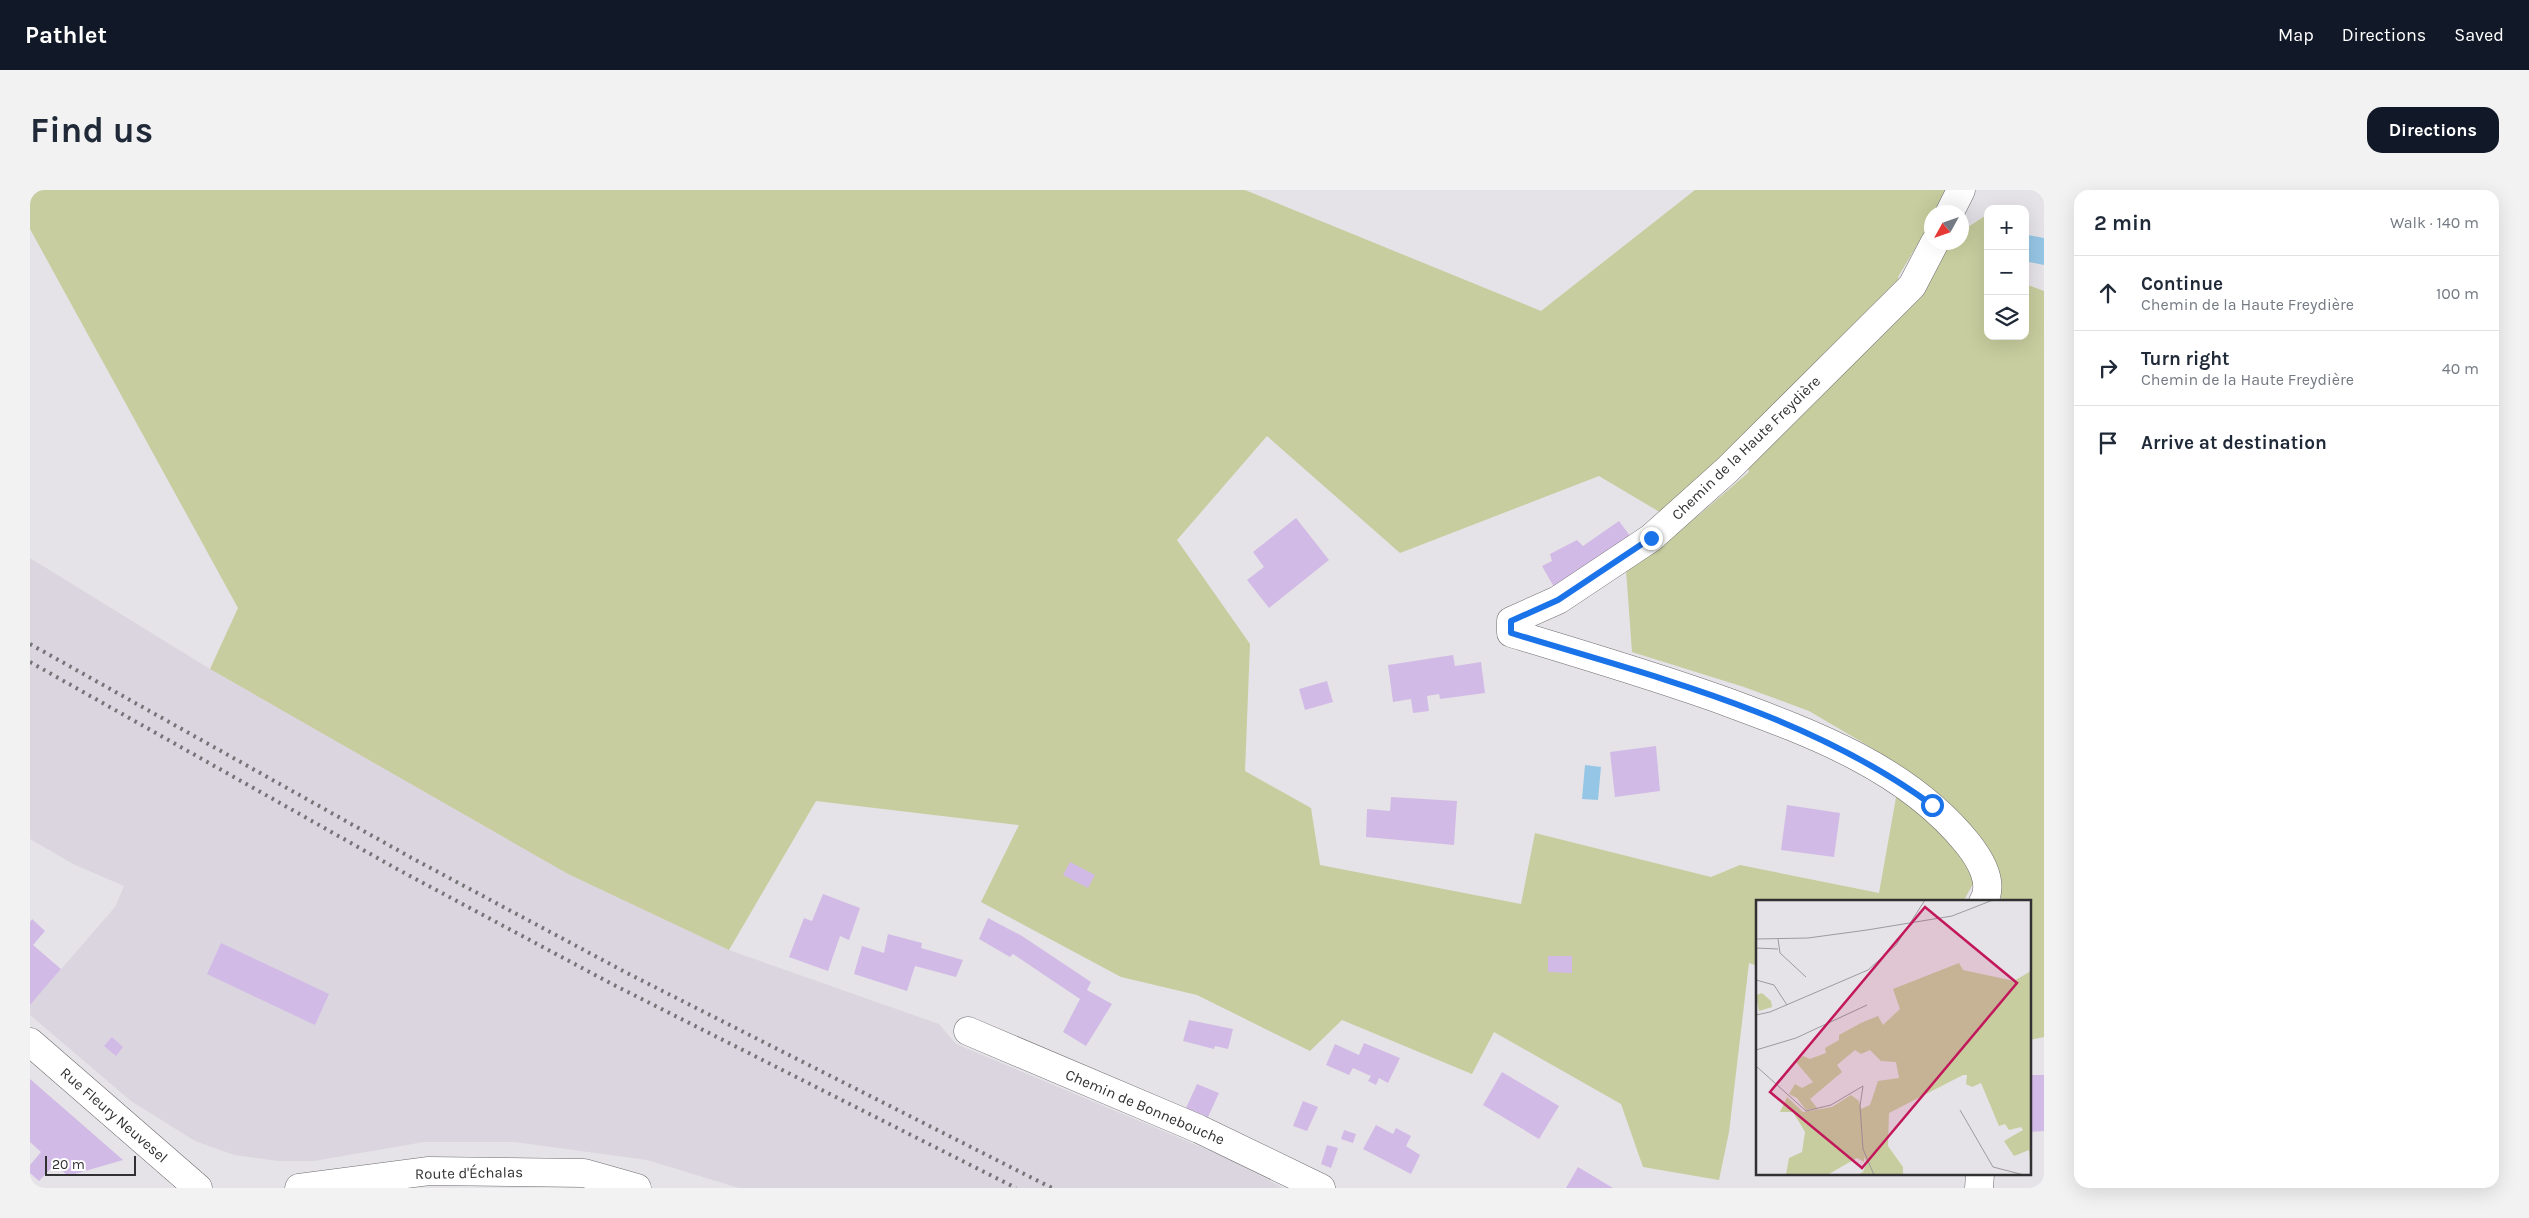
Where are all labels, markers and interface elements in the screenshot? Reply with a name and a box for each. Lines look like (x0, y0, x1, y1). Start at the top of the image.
text: Pathlet (25, 21, 107, 49)
text: Map (2278, 24, 2314, 46)
text: Directions (2342, 24, 2426, 46)
text: Saved (2454, 24, 2504, 46)
button: Directions (2367, 107, 2499, 153)
text: Find us (30, 110, 153, 151)
north arrow (1924, 205, 1969, 250)
map controls (1984, 205, 2029, 340)
button: + (1984, 205, 2029, 250)
text: 2 min (2094, 211, 2152, 235)
text: Walk · 140 m (2390, 213, 2479, 232)
button: − (1984, 250, 2029, 295)
text: Continue (2141, 273, 2223, 295)
icon: ahead (2094, 279, 2122, 307)
text: 100 m (2436, 284, 2479, 303)
button: layers (1984, 295, 2029, 340)
text: Chemin de la Haute Freydière (2141, 295, 2354, 314)
text: Turn right (2141, 348, 2230, 370)
icon: right (2094, 354, 2122, 382)
text: 40 m (2442, 359, 2479, 378)
text: Chemin de la Haute Freydière (2141, 370, 2354, 389)
street label: Chemin de la Haute Freydière (1668, 372, 1824, 524)
icon: arrive (2094, 429, 2122, 457)
text: Arrive at destination (2141, 432, 2327, 454)
route end (1640, 527, 1663, 550)
route start (1921, 794, 1944, 817)
inset map (1756, 900, 2032, 1176)
street label: Rue Fleury Neuvesel (57, 1063, 171, 1167)
street label: Chemin de Bonnebouche (1063, 1065, 1227, 1149)
scale bar (45, 1153, 136, 1176)
text: 20 m (52, 1156, 85, 1173)
street label: Route d'Échalas (415, 1163, 523, 1183)

